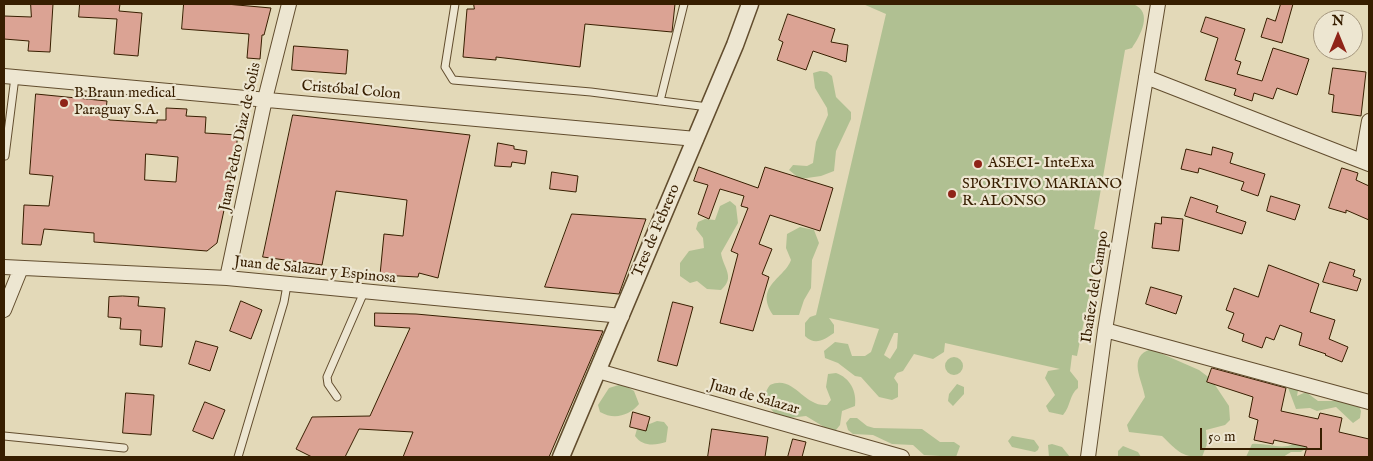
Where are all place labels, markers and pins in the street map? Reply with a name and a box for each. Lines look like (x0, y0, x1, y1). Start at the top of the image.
place label: B.Braun medical Paraguay S.A. (74, 85, 175, 120)
marker: B.Braun medical Paraguay S.A. (58, 97, 70, 109)
place label: ASECI- InteExa (988, 155, 1094, 173)
marker: ASECI- InteExa (972, 158, 984, 170)
place label: SPORTIVO MARIANO R. ALONSO (962, 176, 1122, 211)
marker: SPORTIVO MARIANO R. ALONSO (946, 188, 958, 200)

